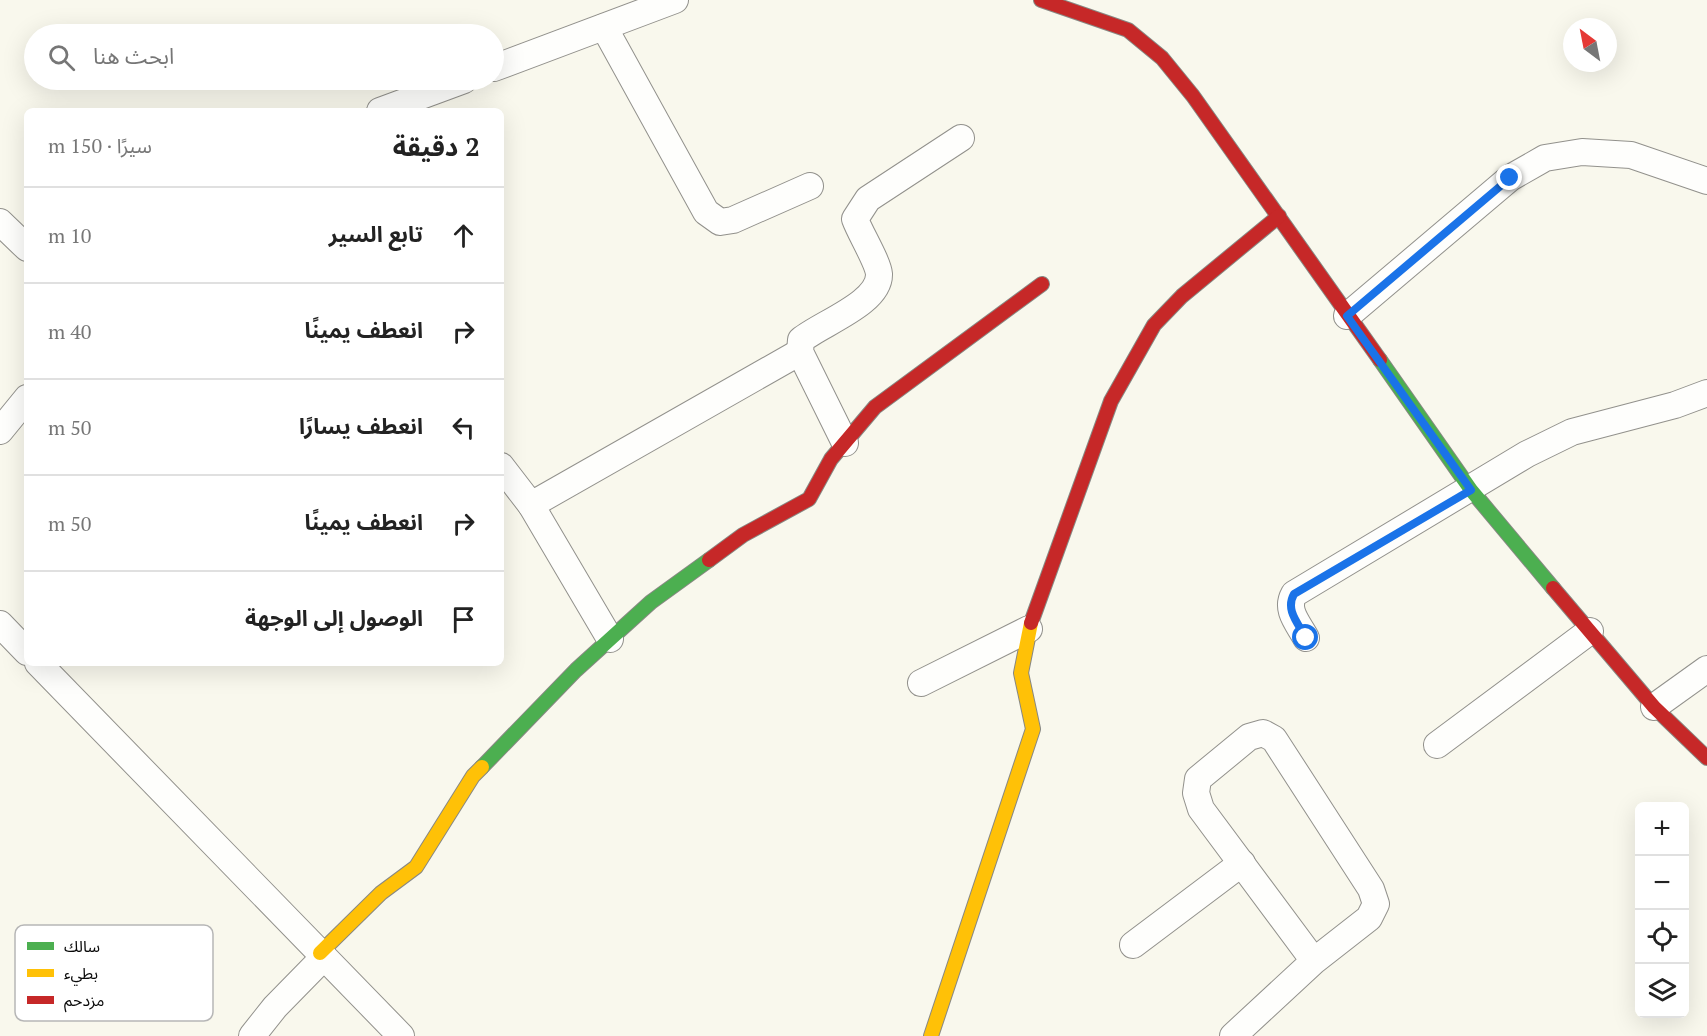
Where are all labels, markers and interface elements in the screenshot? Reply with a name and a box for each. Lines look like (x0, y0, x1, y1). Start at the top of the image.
north arrow (1563, 18, 1617, 72)
search box (24, 24, 504, 90)
icon: search (45, 41, 78, 74)
text: ابحث هنا (93, 41, 174, 70)
text: 2 دقيقة (393, 129, 480, 163)
text: سيرًا · 150 m (48, 132, 152, 159)
route end (1496, 164, 1522, 190)
text: تابع السير (329, 219, 423, 248)
icon: ahead (447, 219, 480, 252)
text: 10 m (48, 222, 91, 249)
text: انعطف يمينًا (305, 315, 423, 344)
icon: right (447, 315, 480, 348)
text: 40 m (48, 318, 91, 345)
text: انعطف يسارًا (299, 411, 423, 440)
icon: left (447, 411, 480, 444)
text: 50 m (48, 414, 91, 441)
text: انعطف يمينًا (305, 507, 423, 536)
icon: right (447, 507, 480, 540)
text: 50 m (48, 510, 91, 537)
text: الوصول إلى الوجهة (245, 603, 423, 632)
icon: arrive (447, 603, 480, 636)
route start (1292, 624, 1318, 650)
map controls (1635, 802, 1689, 1018)
button: + (1635, 802, 1689, 856)
button: − (1635, 856, 1689, 910)
button: locate (1635, 910, 1689, 964)
legend (15, 925, 213, 1021)
text: سالك (64, 935, 100, 957)
text: بطيء (64, 962, 98, 986)
button: layers (1635, 964, 1689, 1018)
text: مزدحم (64, 989, 104, 1013)

